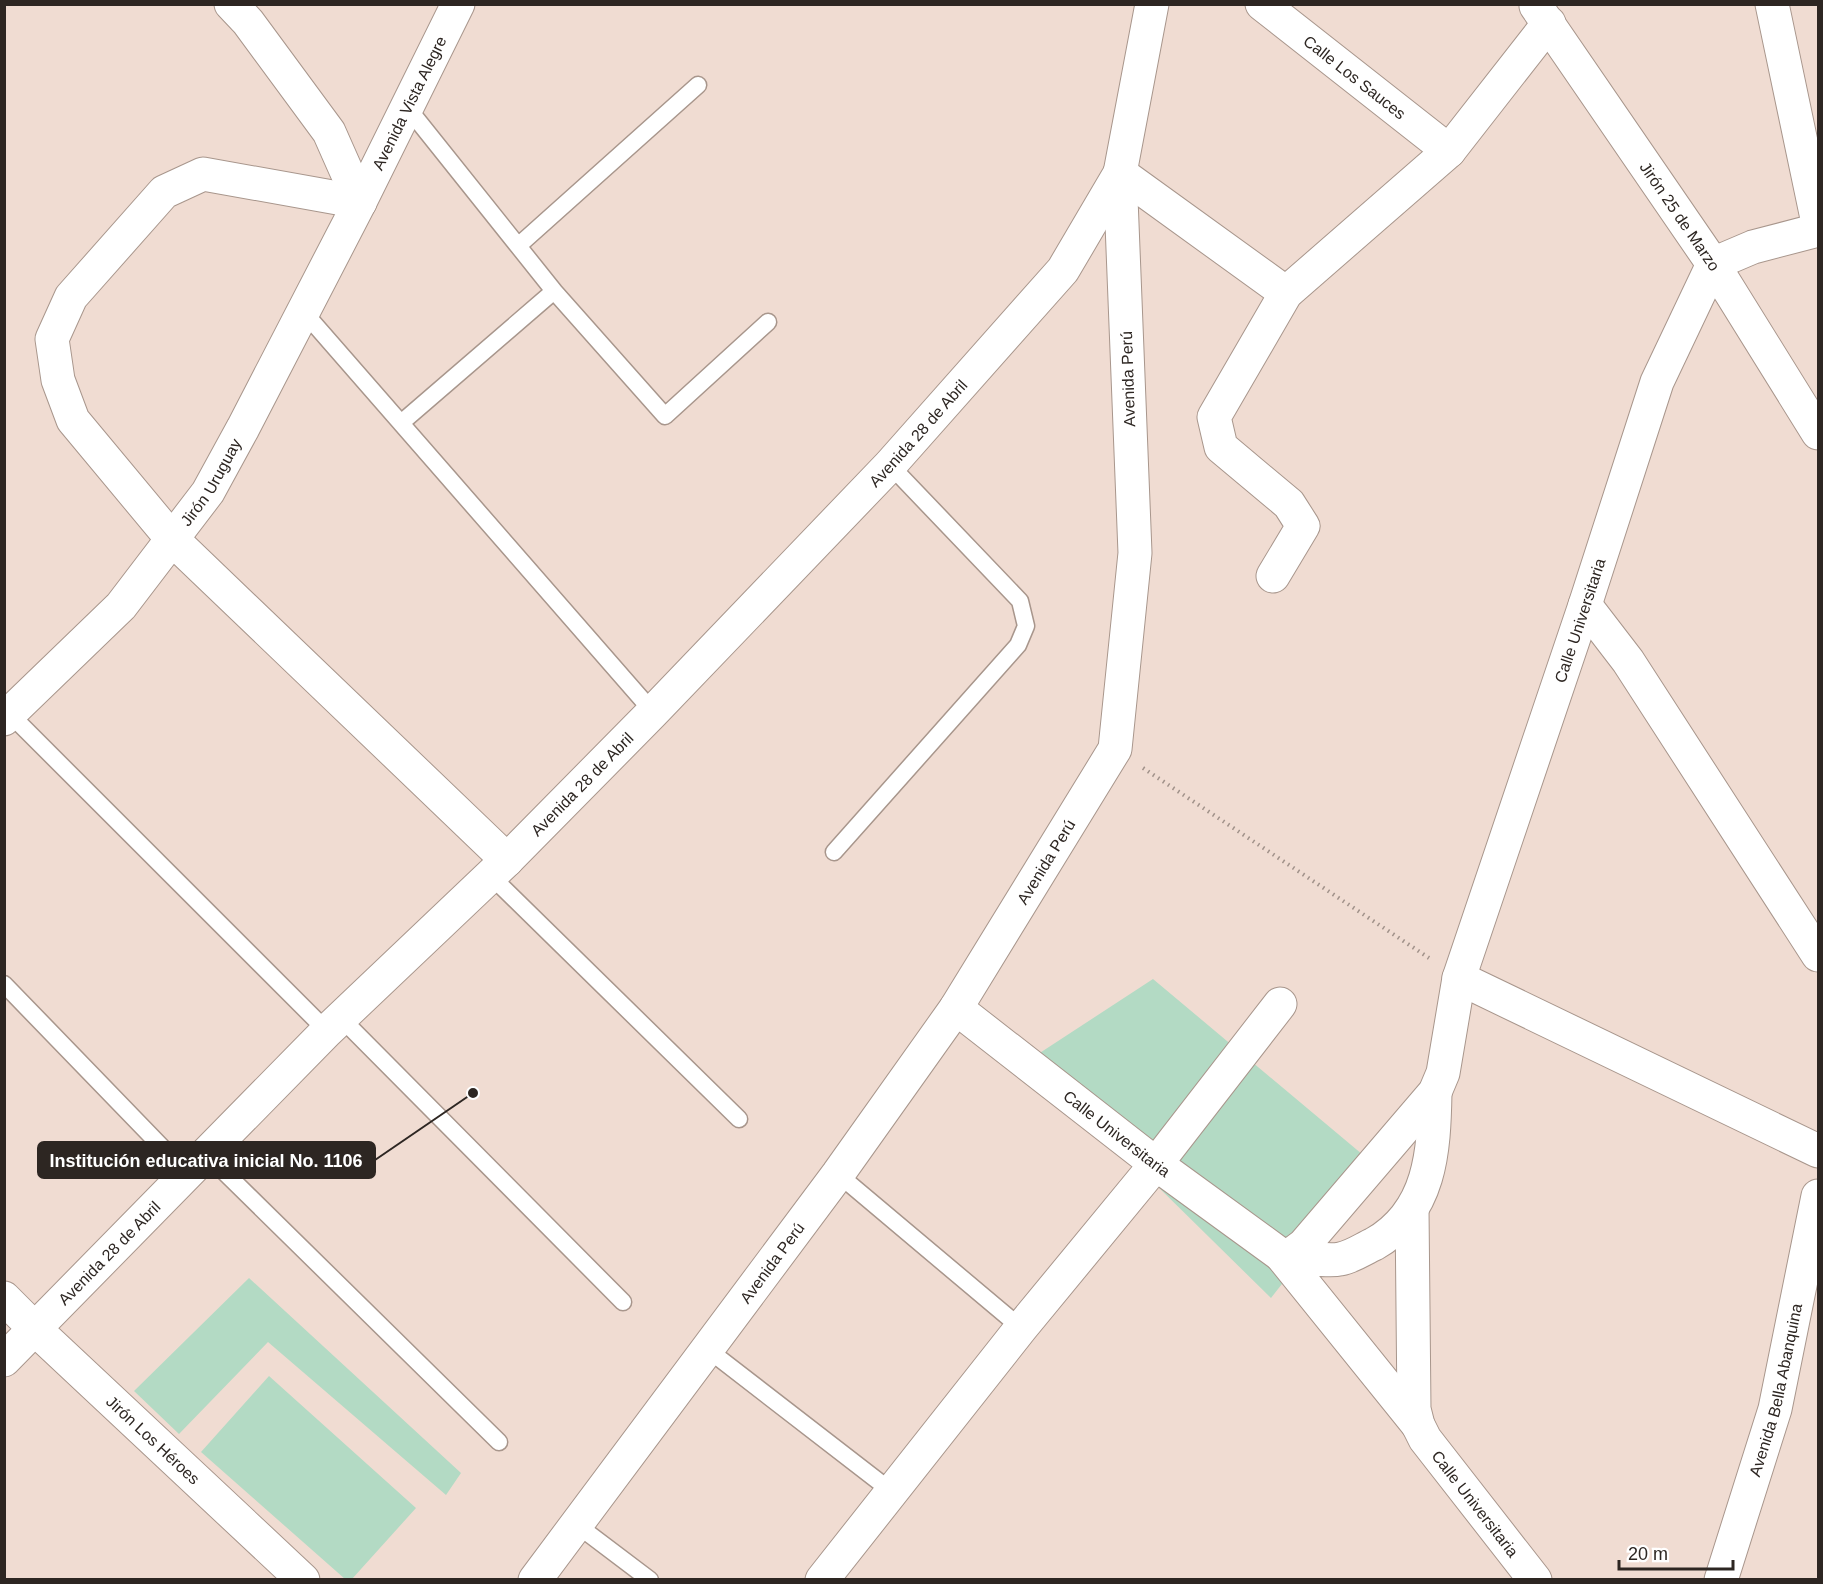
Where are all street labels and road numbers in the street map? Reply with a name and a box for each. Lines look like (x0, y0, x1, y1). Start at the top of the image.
street label: Calle Los Sauces (1301, 32, 1409, 122)
street label: Avenida Vista Alegre (369, 33, 449, 173)
street label: Jirón 25 de Marzo (1637, 159, 1724, 274)
street label: Avenida Perú (1118, 331, 1138, 427)
street label: Avenida 28 de Abril (866, 376, 970, 490)
street label: Jirón Uruguay (177, 435, 244, 529)
street label: Calle Universitaria (1551, 556, 1608, 685)
street label: Avenida 28 de Abril (528, 729, 636, 839)
street label: Avenida Perú (1014, 816, 1078, 907)
street label: Calle Universitaria (1060, 1087, 1173, 1180)
street label: Avenida 28 de Abril (55, 1198, 163, 1308)
street label: Avenida Perú (736, 1219, 807, 1306)
street label: Avenida Bella Abanquina (1746, 1302, 1805, 1479)
street label: Jirón Los Héroes (103, 1392, 203, 1487)
street label: Calle Universitaria (1429, 1447, 1522, 1560)

